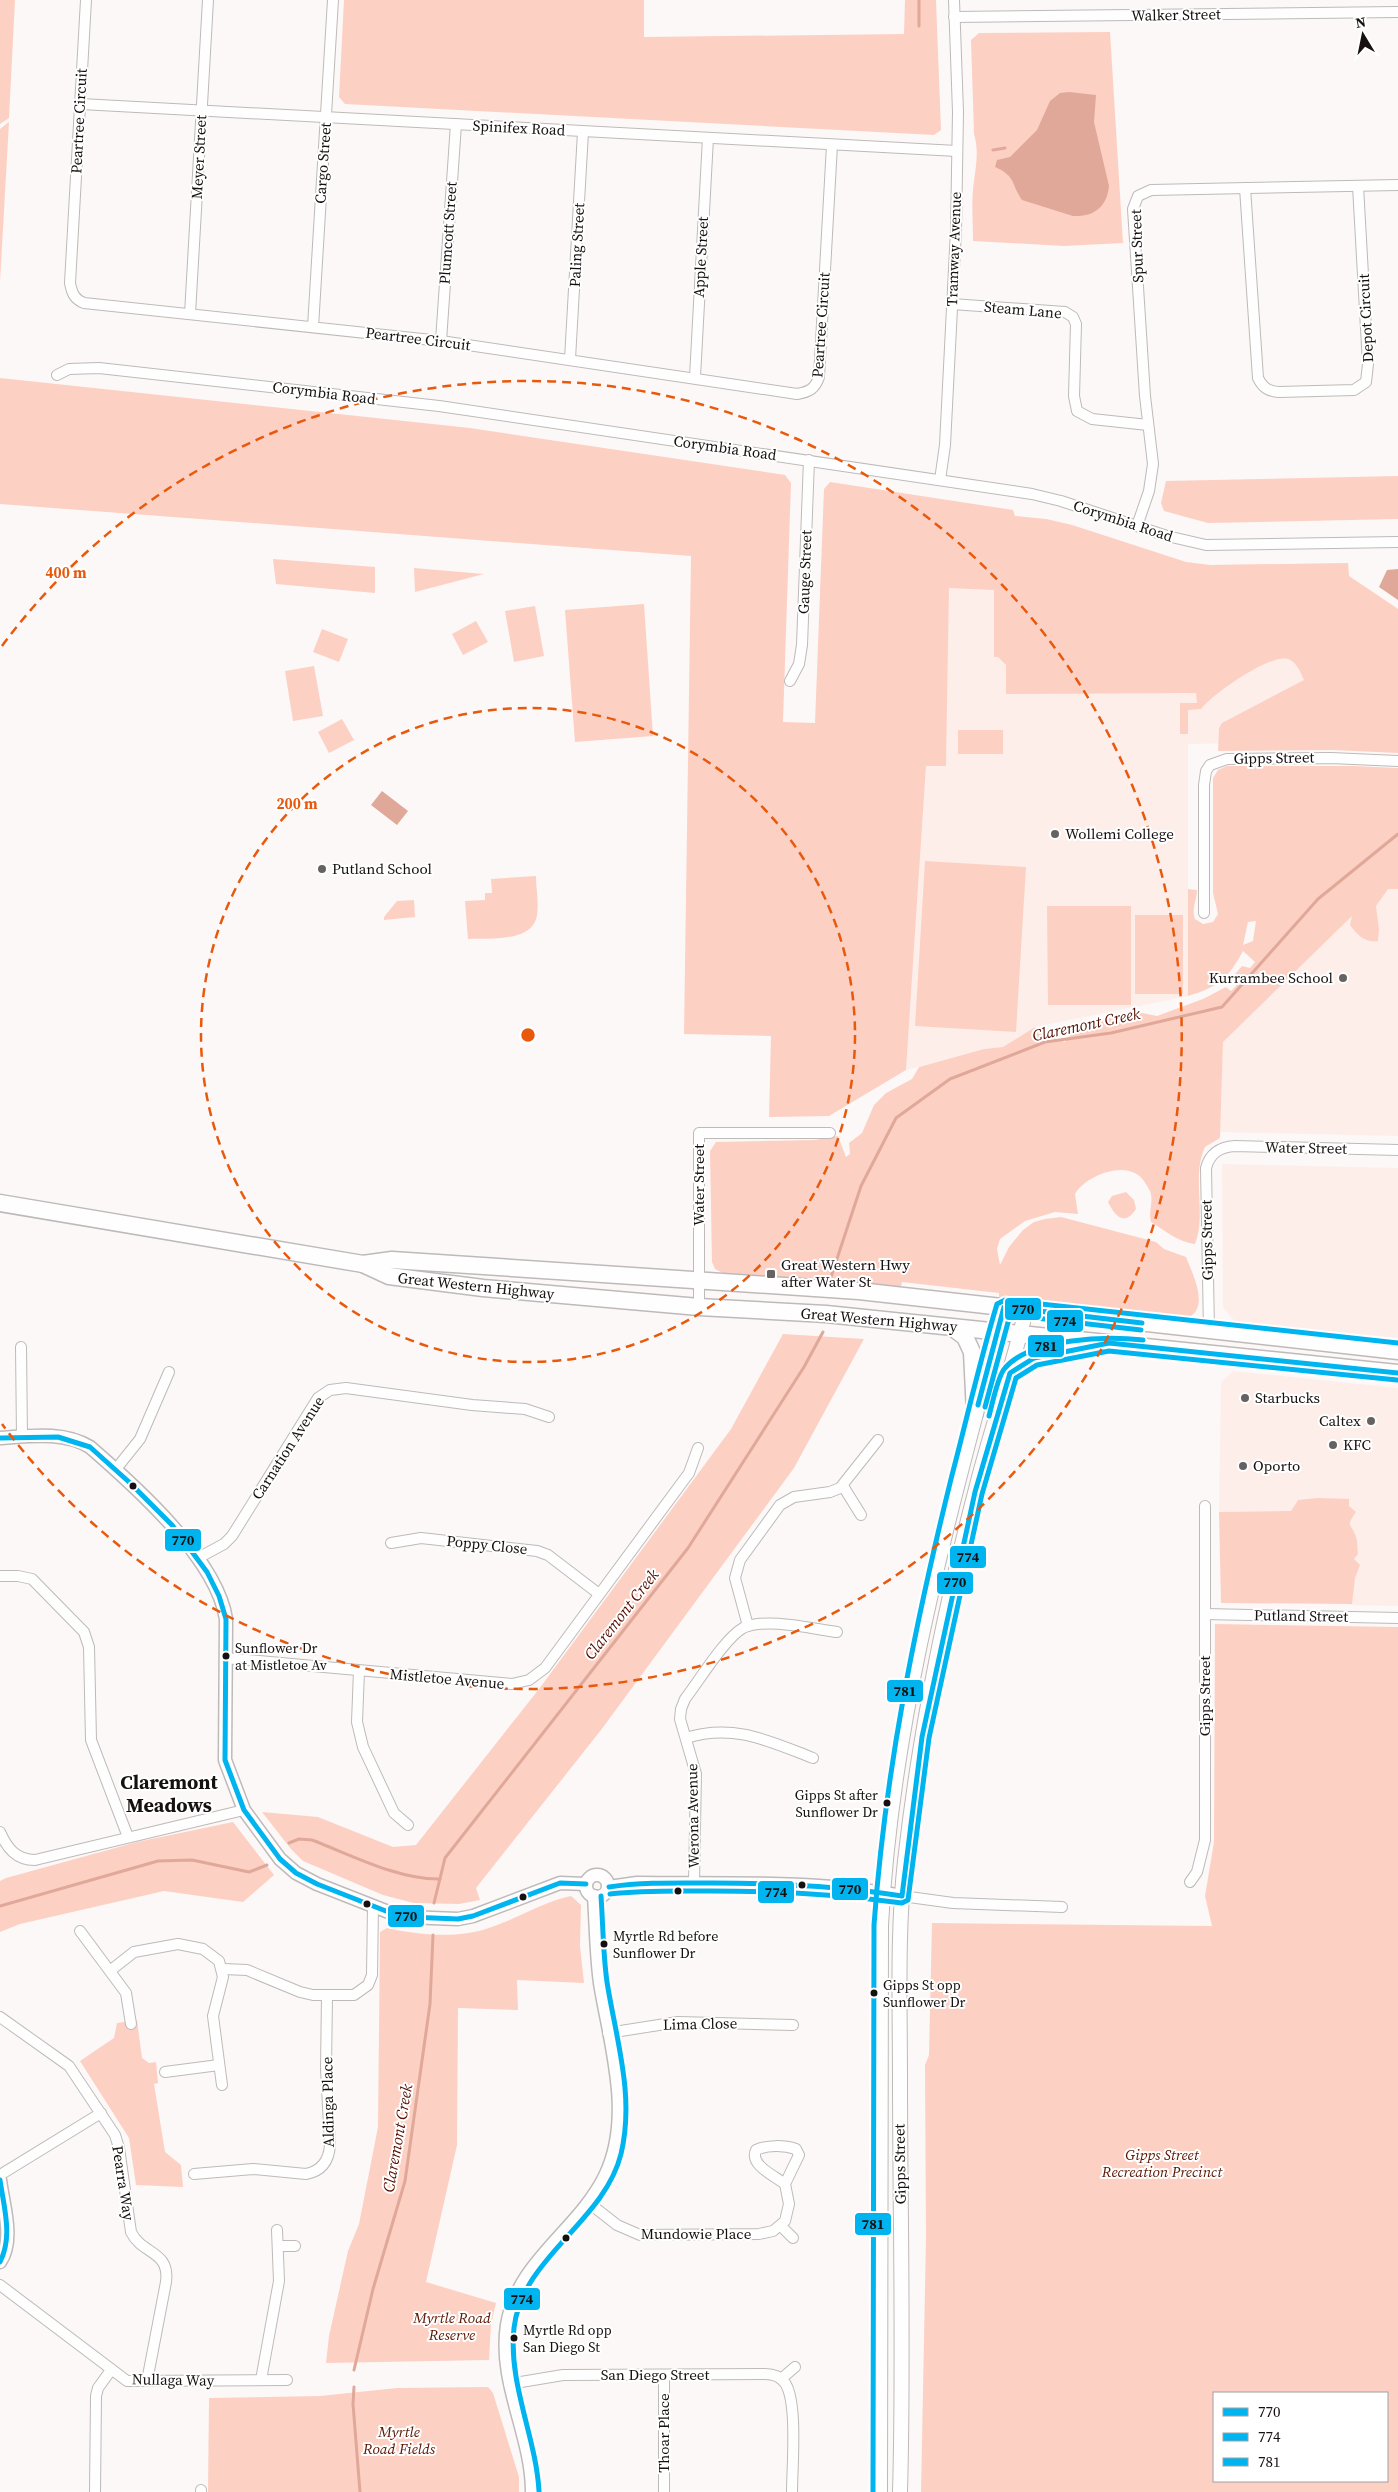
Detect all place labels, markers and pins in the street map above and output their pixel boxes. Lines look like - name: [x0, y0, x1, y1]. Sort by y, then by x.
- place label: Wollemi College: [1065, 823, 1174, 844]
- marker: Wollemi College: [1049, 828, 1061, 840]
- place label: Putland School: [332, 858, 433, 879]
- marker: Putland School: [316, 863, 328, 875]
- place label: Kurrambee School: [1209, 967, 1334, 988]
- marker: Kurrambee School: [1337, 972, 1349, 984]
- centre of rings: [519, 1026, 537, 1044]
- place label: Great Western Hwy after Water St: [781, 1254, 910, 1292]
- marker: Great Western Hwy after Water St: [765, 1268, 777, 1280]
- place label: Starbucks: [1255, 1387, 1320, 1408]
- marker: Starbucks: [1239, 1392, 1251, 1404]
- place label: Caltex: [1319, 1410, 1361, 1431]
- marker: Caltex: [1365, 1415, 1377, 1427]
- place label: KFC: [1343, 1434, 1371, 1455]
- marker: KFC: [1327, 1439, 1339, 1451]
- place label: Oporto: [1253, 1455, 1300, 1476]
- marker: Oporto: [1237, 1460, 1249, 1472]
- unlabelled marker: [128, 1481, 138, 1491]
- place label: Sunflower Dr at Mistletoe Av: [235, 1638, 327, 1675]
- marker: Sunflower Dr at Mistletoe Av: [221, 1651, 231, 1661]
- place label: Gipps St after Sunflower Dr: [795, 1785, 878, 1822]
- marker: Gipps St after Sunflower Dr: [882, 1798, 892, 1808]
- unlabelled marker: [797, 1880, 807, 1890]
- unlabelled marker: [673, 1886, 683, 1896]
- unlabelled marker: [518, 1892, 528, 1902]
- unlabelled marker: [362, 1899, 372, 1909]
- place label: Myrtle Rd before Sunflower Dr: [613, 1926, 718, 1963]
- marker: Myrtle Rd before Sunflower Dr: [599, 1939, 609, 1949]
- place label: Gipps St opp Sunflower Dr: [883, 1975, 966, 2012]
- marker: Gipps St opp Sunflower Dr: [869, 1988, 879, 1998]
- unlabelled marker: [561, 2233, 571, 2243]
- place label: Myrtle Rd opp San Diego St: [523, 2320, 612, 2357]
- marker: Myrtle Rd opp San Diego St: [509, 2333, 519, 2343]

